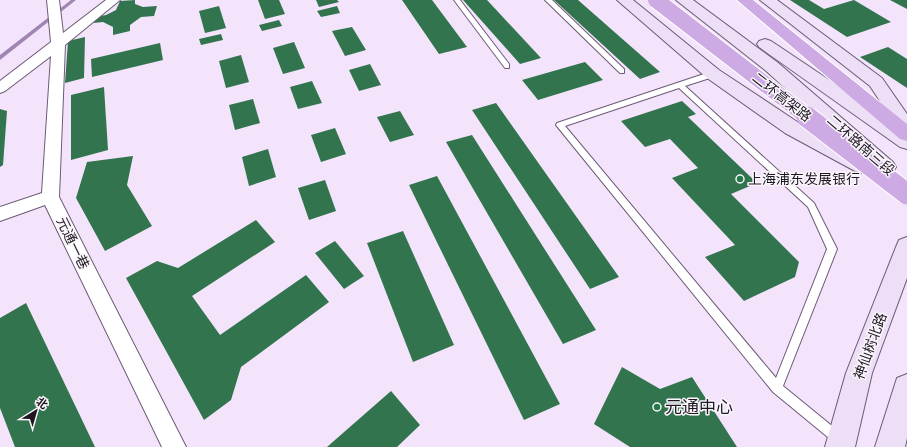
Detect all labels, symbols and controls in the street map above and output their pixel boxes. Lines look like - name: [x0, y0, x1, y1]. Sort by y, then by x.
- street label: 二环高架路: [749, 68, 815, 125]
- street label: 二环路南三段: [824, 111, 899, 179]
- place label: 上海浦东发展银行: [748, 170, 860, 187]
- marker: 上海浦东发展银行: [735, 174, 745, 184]
- street label: 元通一巷: [54, 214, 93, 272]
- street label: 神仙树北路: [850, 310, 889, 382]
- north arrow: [16, 391, 56, 431]
- text: 北: [34, 394, 51, 411]
- place label: 元通中心: [665, 396, 733, 416]
- marker: 元通中心: [652, 402, 662, 412]

